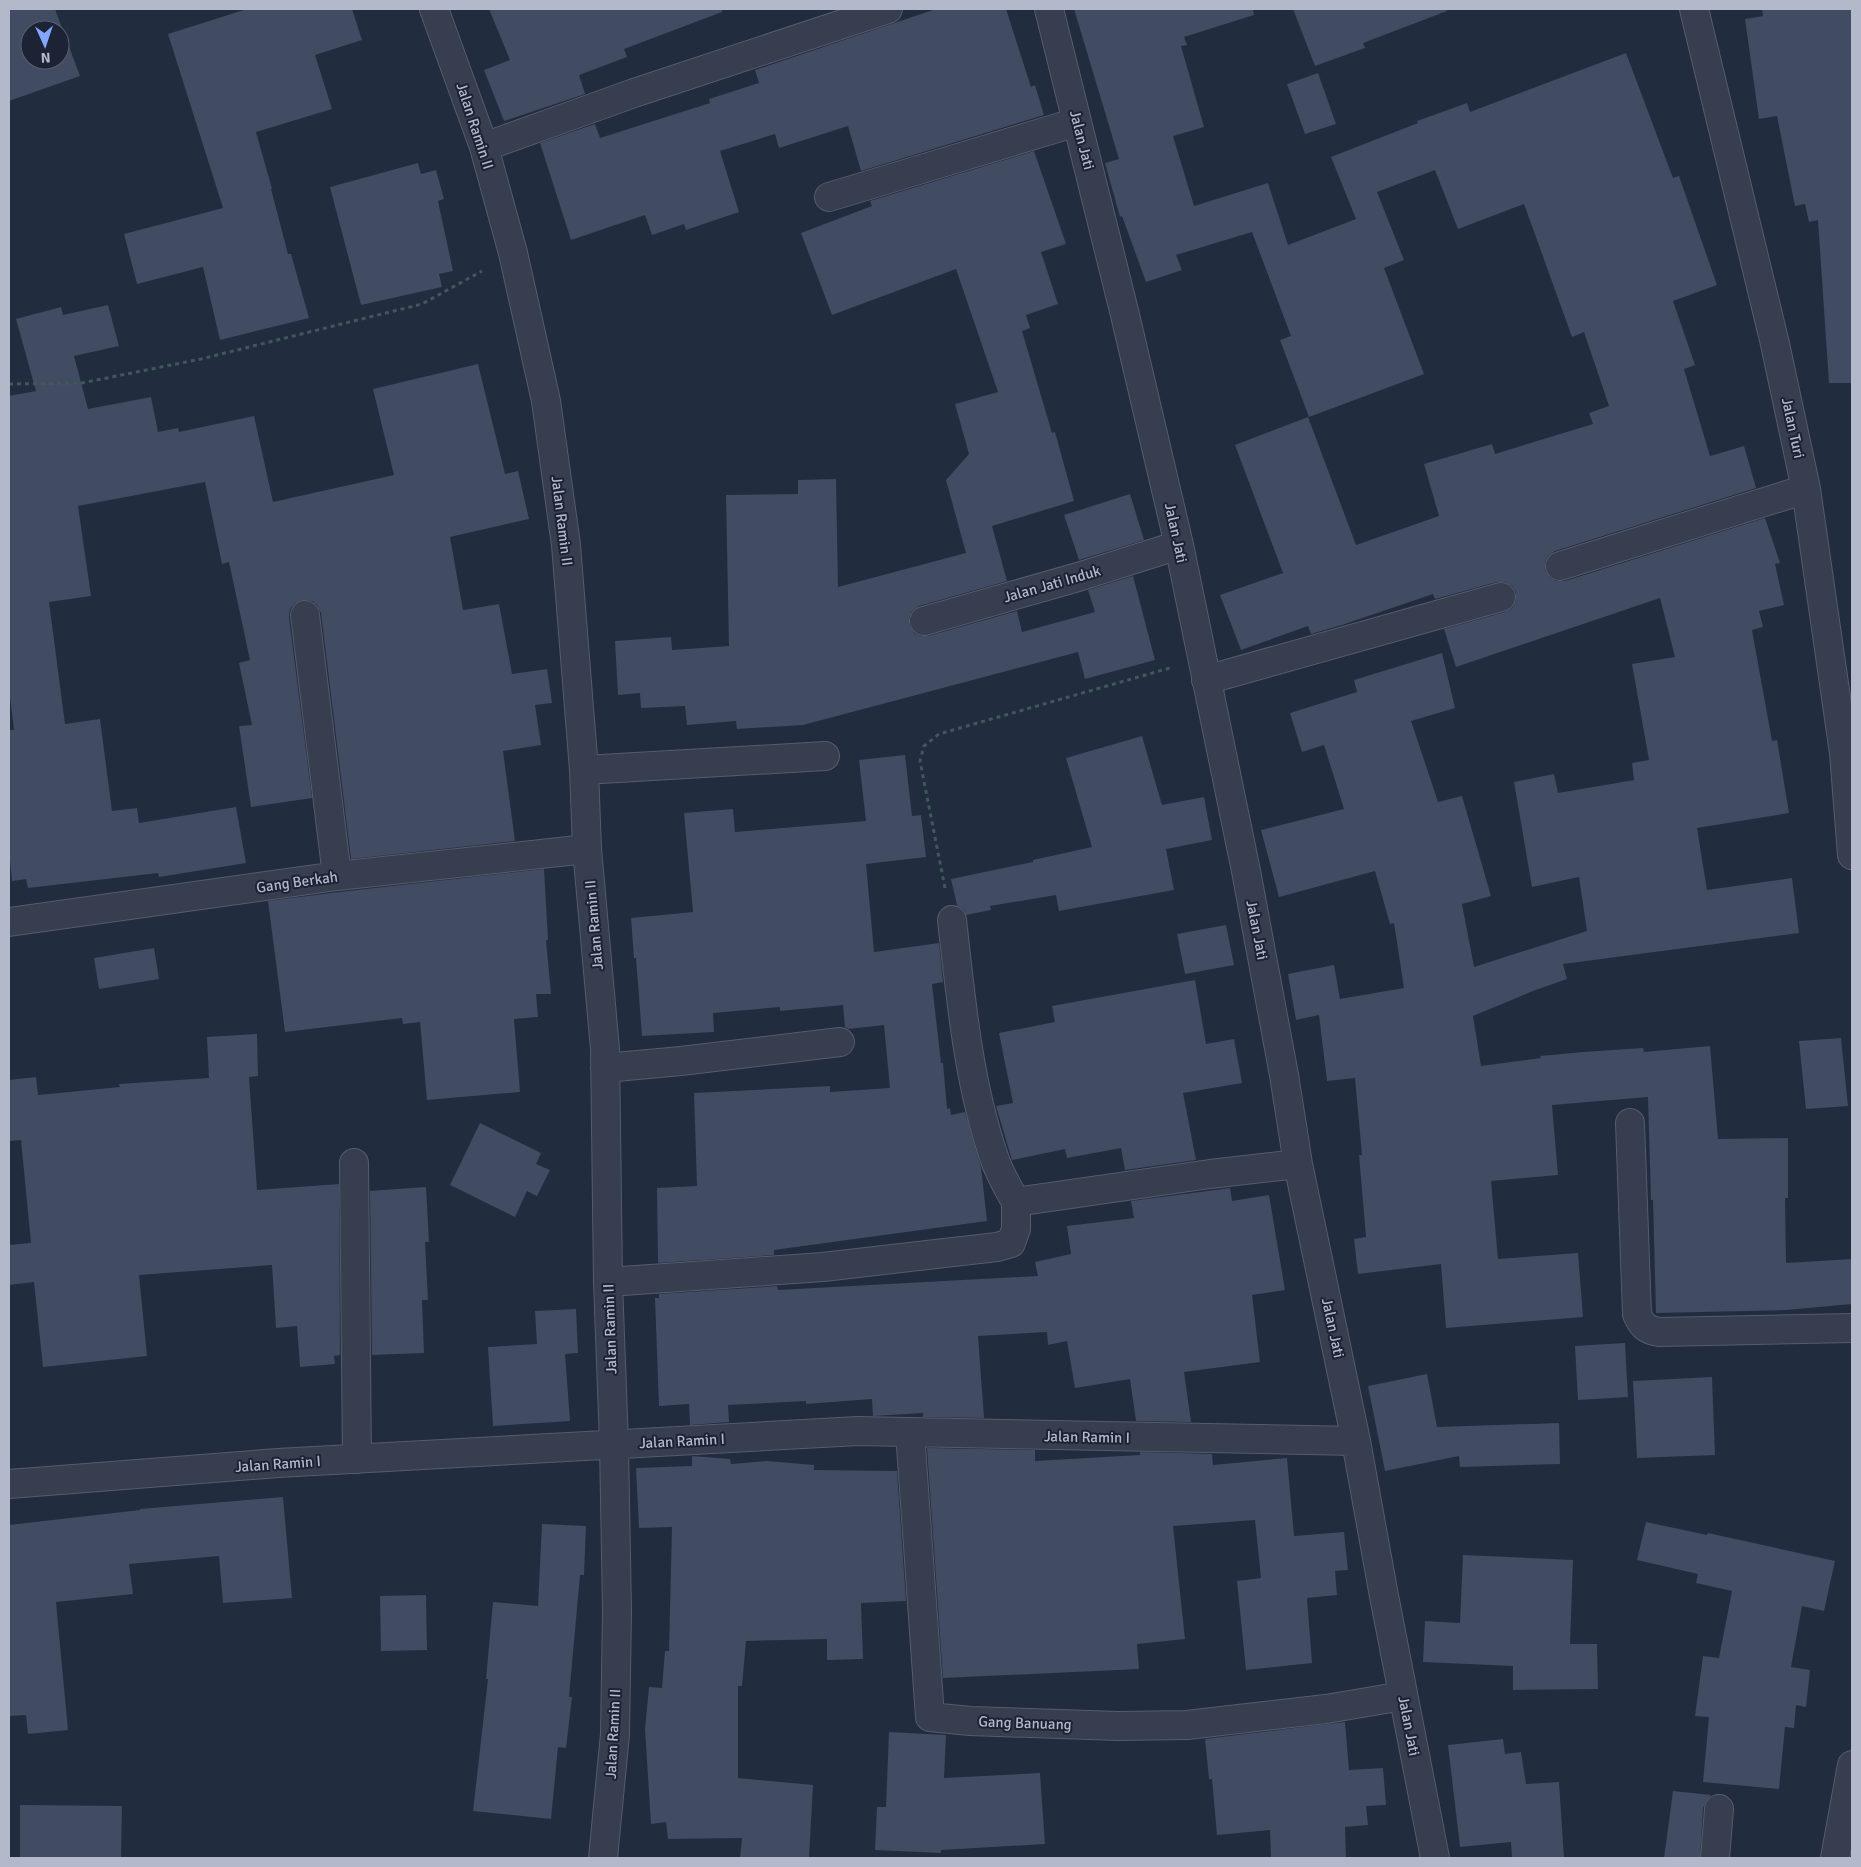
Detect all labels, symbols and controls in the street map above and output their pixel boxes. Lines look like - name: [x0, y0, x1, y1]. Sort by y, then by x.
- north arrow: [20, 20, 70, 70]
- text: N: [40, 49, 51, 66]
- street label: Jalan Ramin II: [452, 80, 498, 172]
- street label: Jalan Jati: [1066, 108, 1098, 172]
- street label: Jalan Turi: [1778, 396, 1808, 460]
- street label: Jalan Ramin II: [548, 475, 576, 567]
- street label: Jalan Jati: [1161, 501, 1191, 565]
- street label: Jalan Jati Induk: [1001, 561, 1103, 606]
- street label: Gang Berkah: [255, 867, 339, 897]
- street label: Jalan Ramin II: [581, 879, 607, 971]
- street label: Jalan Jati: [1242, 899, 1272, 961]
- street label: Jalan Ramin II: [599, 1284, 621, 1374]
- street label: Jalan Jati: [1318, 1296, 1348, 1360]
- street label: Jalan Ramin I: [1044, 1427, 1130, 1447]
- street label: Jalan Ramin I: [639, 1430, 725, 1452]
- street label: Jalan Ramin I: [235, 1452, 321, 1476]
- street label: Jalan Ramin II: [602, 1688, 624, 1780]
- street label: Jalan Jati: [1394, 1695, 1424, 1757]
- street label: Gang Banuang: [978, 1712, 1072, 1734]

